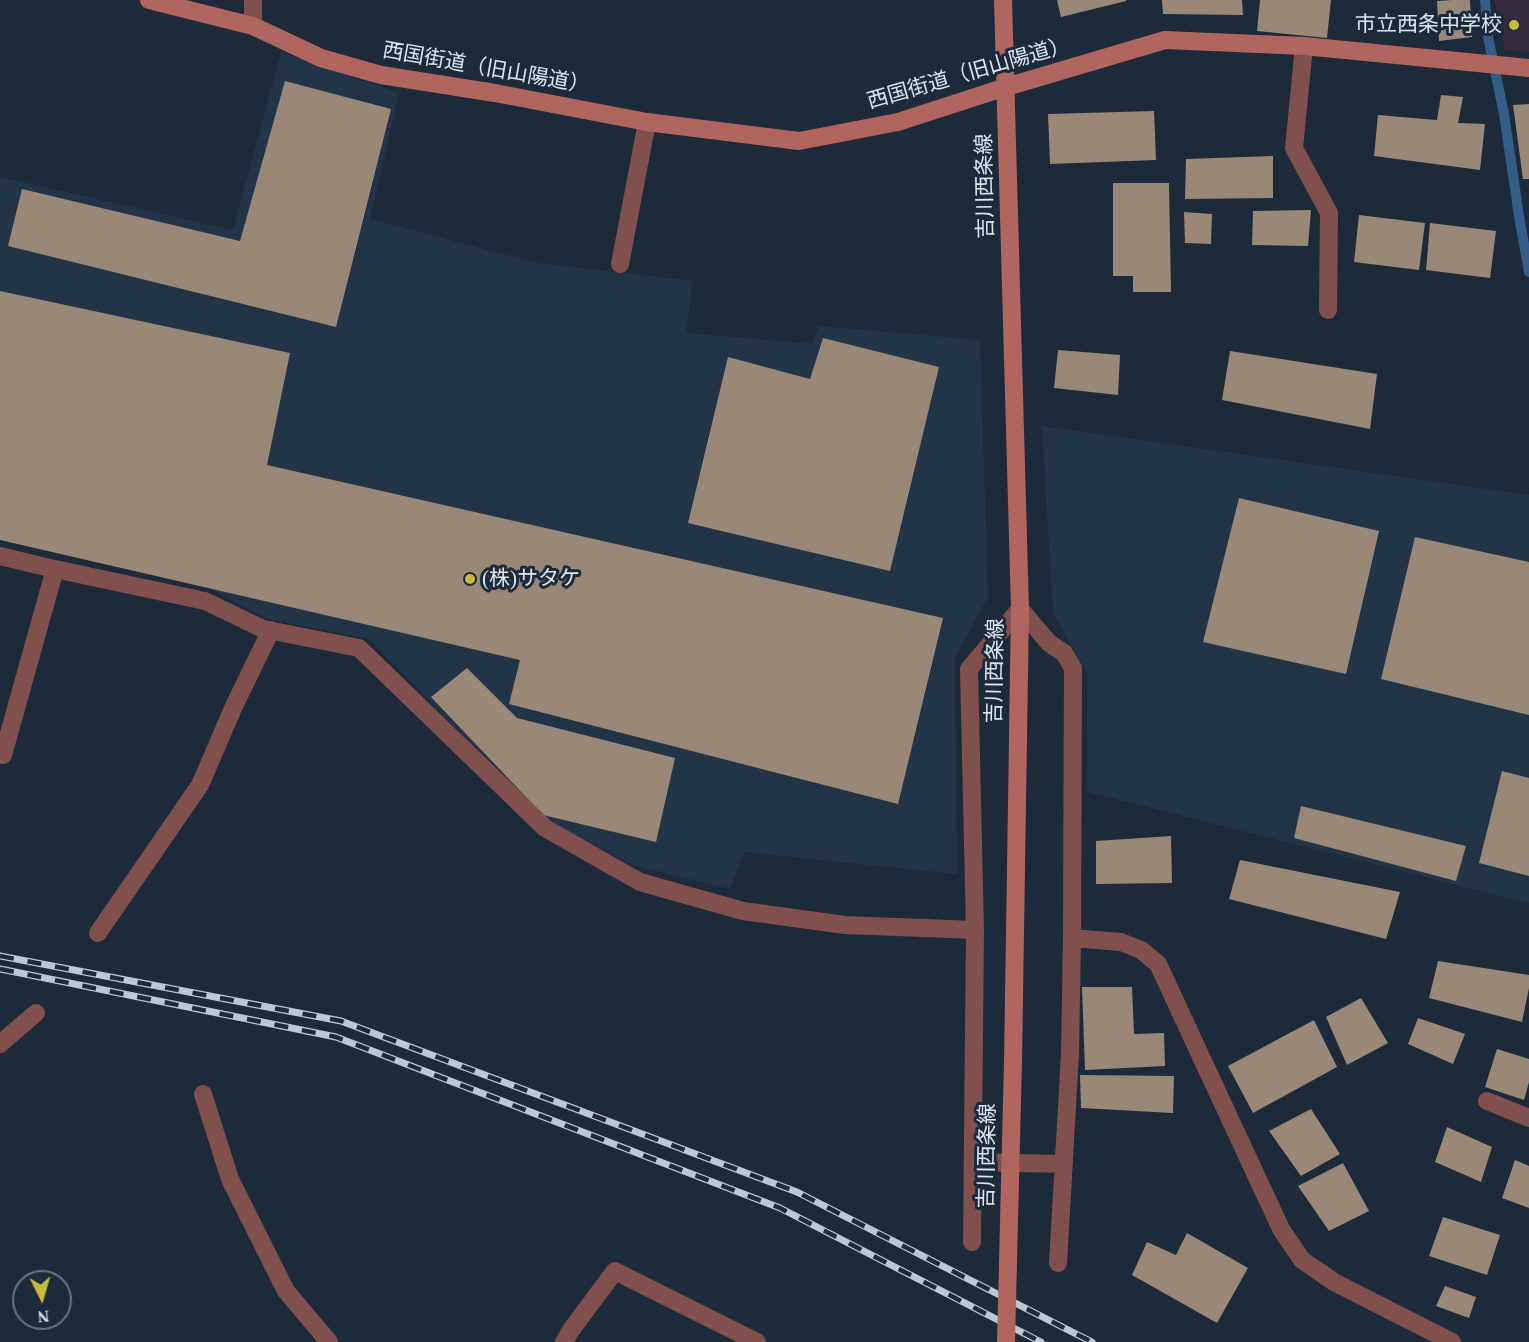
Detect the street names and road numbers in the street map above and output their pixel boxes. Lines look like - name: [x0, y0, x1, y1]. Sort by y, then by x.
- street label: 西国街道（旧山陽道）: [865, 33, 1073, 115]
- street label: 西国街道（旧山陽道）: [380, 38, 592, 100]
- street label: 吉川西条線: [972, 133, 1000, 239]
- street label: 吉川西条線: [982, 618, 1010, 724]
- street label: 吉川西条線: [974, 1103, 1002, 1209]

